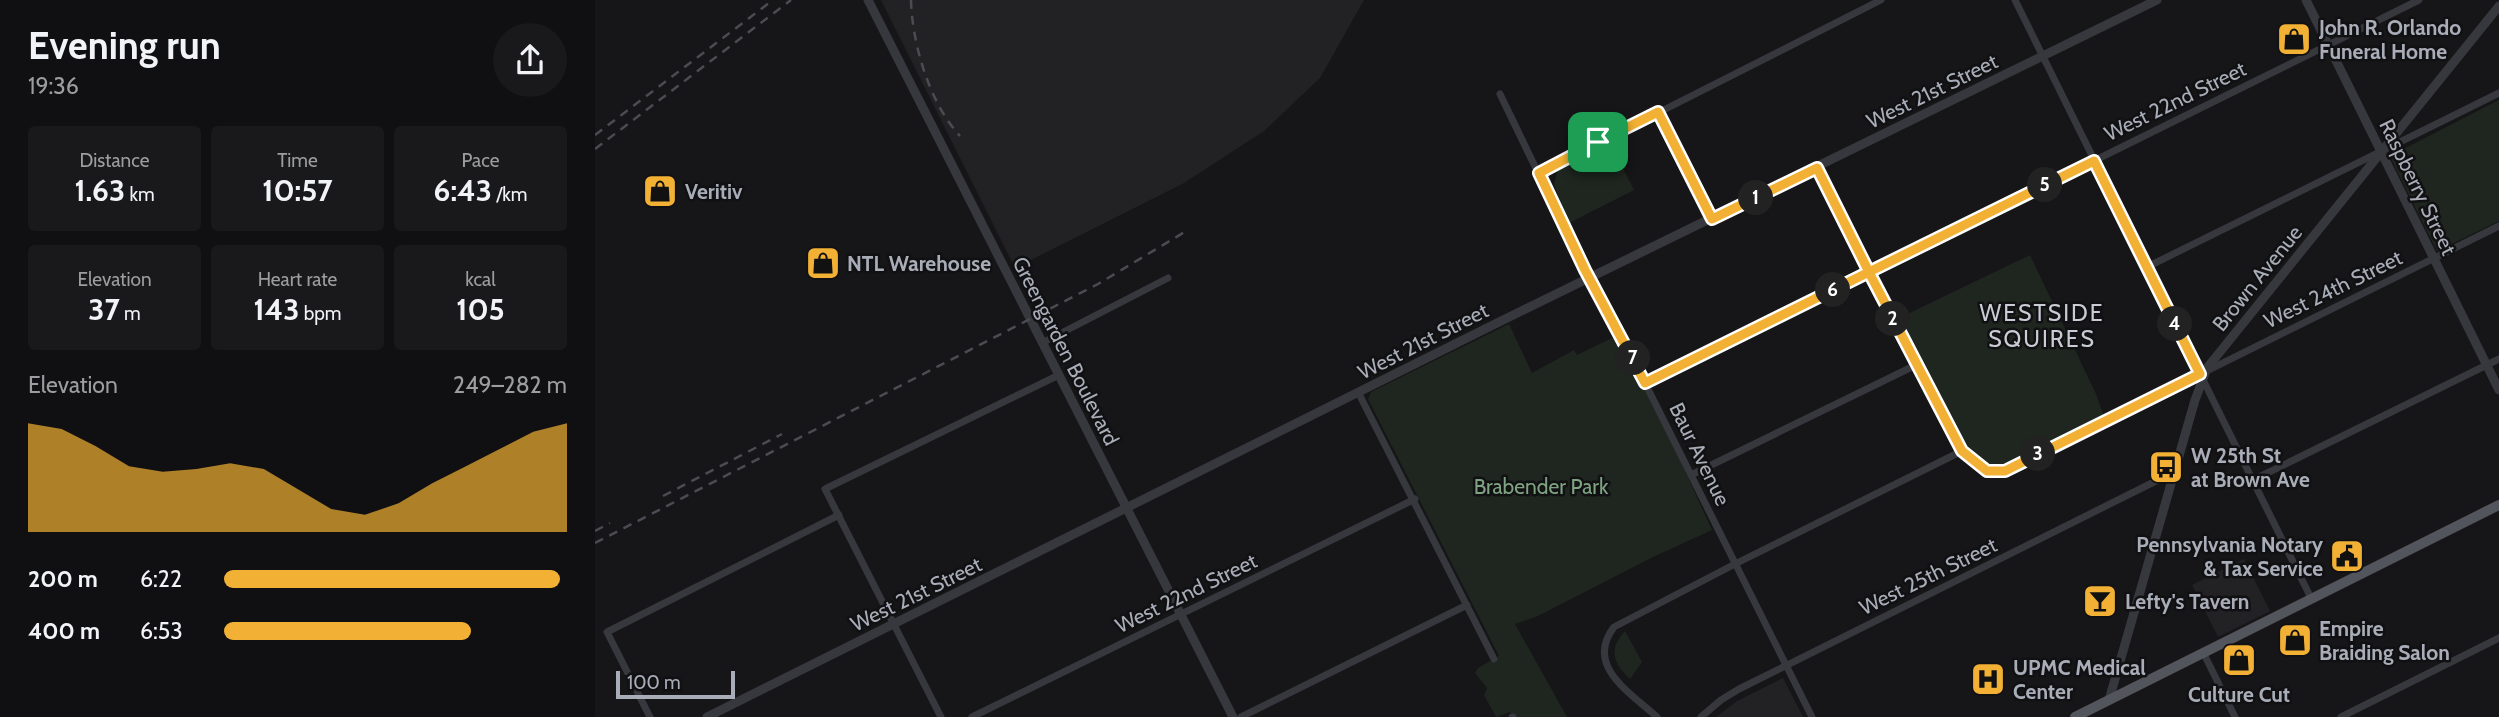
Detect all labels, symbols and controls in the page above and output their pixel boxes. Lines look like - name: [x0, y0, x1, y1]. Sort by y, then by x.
- place label: John R. Orlando Funeral Home: [2318, 15, 2461, 64]
- shop icon: John R. Orlando Funeral Home: [2275, 20, 2313, 58]
- text: Evening run: [28, 22, 221, 69]
- button: share: [493, 23, 567, 97]
- street label: West 21st Street: [1862, 49, 2002, 133]
- street label: West 22nd Street: [2100, 56, 2250, 146]
- text: 19:36: [28, 72, 79, 100]
- pin: [1568, 112, 1628, 172]
- street label: Raspberry Street: [2374, 115, 2462, 259]
- icon: arrive: [1579, 123, 1617, 161]
- text: Distance: [80, 149, 149, 172]
- text: Time: [277, 149, 318, 172]
- text: Pace: [462, 149, 499, 172]
- pin: 5: [2027, 168, 2063, 202]
- text: 1.63: [74, 172, 125, 209]
- text: 10:57: [262, 172, 333, 209]
- text: 6:43: [434, 172, 492, 209]
- shop icon: Veritiv: [641, 172, 679, 210]
- text: 5: [2039, 173, 2050, 196]
- place label: Veritiv: [685, 179, 743, 204]
- pin: 1: [1739, 180, 1773, 216]
- text: km: [125, 183, 155, 206]
- text: /km: [492, 183, 527, 206]
- text: 1: [1752, 186, 1759, 209]
- street label: Brown Avenue: [2207, 220, 2307, 336]
- shop icon: NTL Warehouse: [804, 244, 842, 282]
- street label: West 24th Street: [2260, 245, 2406, 333]
- place label: NTL Warehouse: [847, 251, 991, 276]
- street label: Greengarden Boulevard: [1008, 253, 1124, 449]
- text: Elevation: [77, 268, 152, 291]
- text: Heart rate: [258, 268, 337, 291]
- text: kcal: [465, 268, 496, 291]
- pin: 6: [1815, 272, 1851, 308]
- text: 6: [1827, 278, 1838, 301]
- text: 37: [88, 291, 120, 328]
- text: 143: [254, 291, 299, 328]
- text: 105: [456, 291, 505, 328]
- street label: West 21st Street: [1354, 297, 1492, 385]
- district label: WESTSIDE SQUIRES: [1980, 299, 2104, 353]
- text: m: [120, 302, 141, 325]
- text: bpm: [299, 302, 341, 325]
- pin: 2: [1875, 302, 1911, 336]
- pin: 4: [2157, 306, 2193, 342]
- text: 2: [1887, 307, 1898, 330]
- text: 4: [2169, 312, 2180, 335]
- pin: 7: [1615, 340, 1651, 376]
- text: 7: [1628, 346, 1637, 369]
- text: Elevation: [28, 371, 118, 399]
- text: 249–282 m: [453, 371, 567, 399]
- street label: Baur Avenue: [1664, 398, 1736, 510]
- pin: 3: [2021, 436, 2055, 472]
- text: 3: [2032, 442, 2043, 465]
- place label: W 25th St at Brown Ave: [2191, 443, 2310, 492]
- bus stop icon: W 25th St at Brown Ave: [2147, 448, 2185, 486]
- park label: Brabender Park: [1474, 474, 1609, 499]
- street label: West 25th Street: [1855, 532, 2001, 620]
- place label: Pennsylvania Notary & Tax Service: [2136, 532, 2324, 581]
- public building icon: Pennsylvania Notary & Tax Service: [2328, 537, 2366, 575]
- street label: West 22nd Street: [1111, 548, 1261, 638]
- street label: West 21st Street: [846, 552, 986, 636]
- text: 200 m: [28, 565, 98, 593]
- text: 6:22: [140, 565, 182, 593]
- bar icon: Lefty's Tavern: [2081, 582, 2119, 620]
- place label: Lefty's Tavern: [2125, 589, 2249, 614]
- place label: Empire Braiding Salon: [2319, 616, 2450, 665]
- text: 400 m: [28, 617, 100, 645]
- text: 6:53: [140, 617, 183, 645]
- shop icon: Empire Braiding Salon: [2276, 621, 2314, 659]
- shop icon: Culture Cut: [2220, 641, 2258, 679]
- place label: UPMC Medical Center: [2013, 655, 2146, 704]
- hospital icon: UPMC Medical Center: [1969, 660, 2007, 698]
- scale bar: [616, 668, 735, 700]
- text: 100 m: [627, 671, 681, 694]
- place label: Culture Cut: [2188, 682, 2290, 707]

